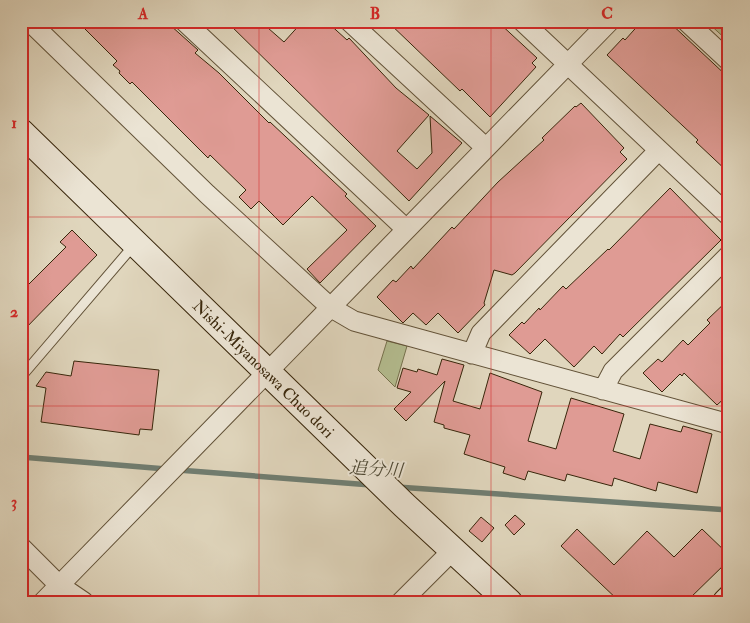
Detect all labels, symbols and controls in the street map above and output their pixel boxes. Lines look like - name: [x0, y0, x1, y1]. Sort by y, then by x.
- text: A: [137, 4, 149, 24]
- text: B: [370, 4, 380, 24]
- text: C: [601, 4, 613, 24]
- text: 1: [11, 113, 17, 133]
- street label: Nishi-Miyanosawa Chuo dori: [188, 296, 338, 442]
- text: 2: [10, 302, 18, 322]
- water label: 追分川: [348, 456, 406, 483]
- text: 3: [11, 492, 17, 512]

